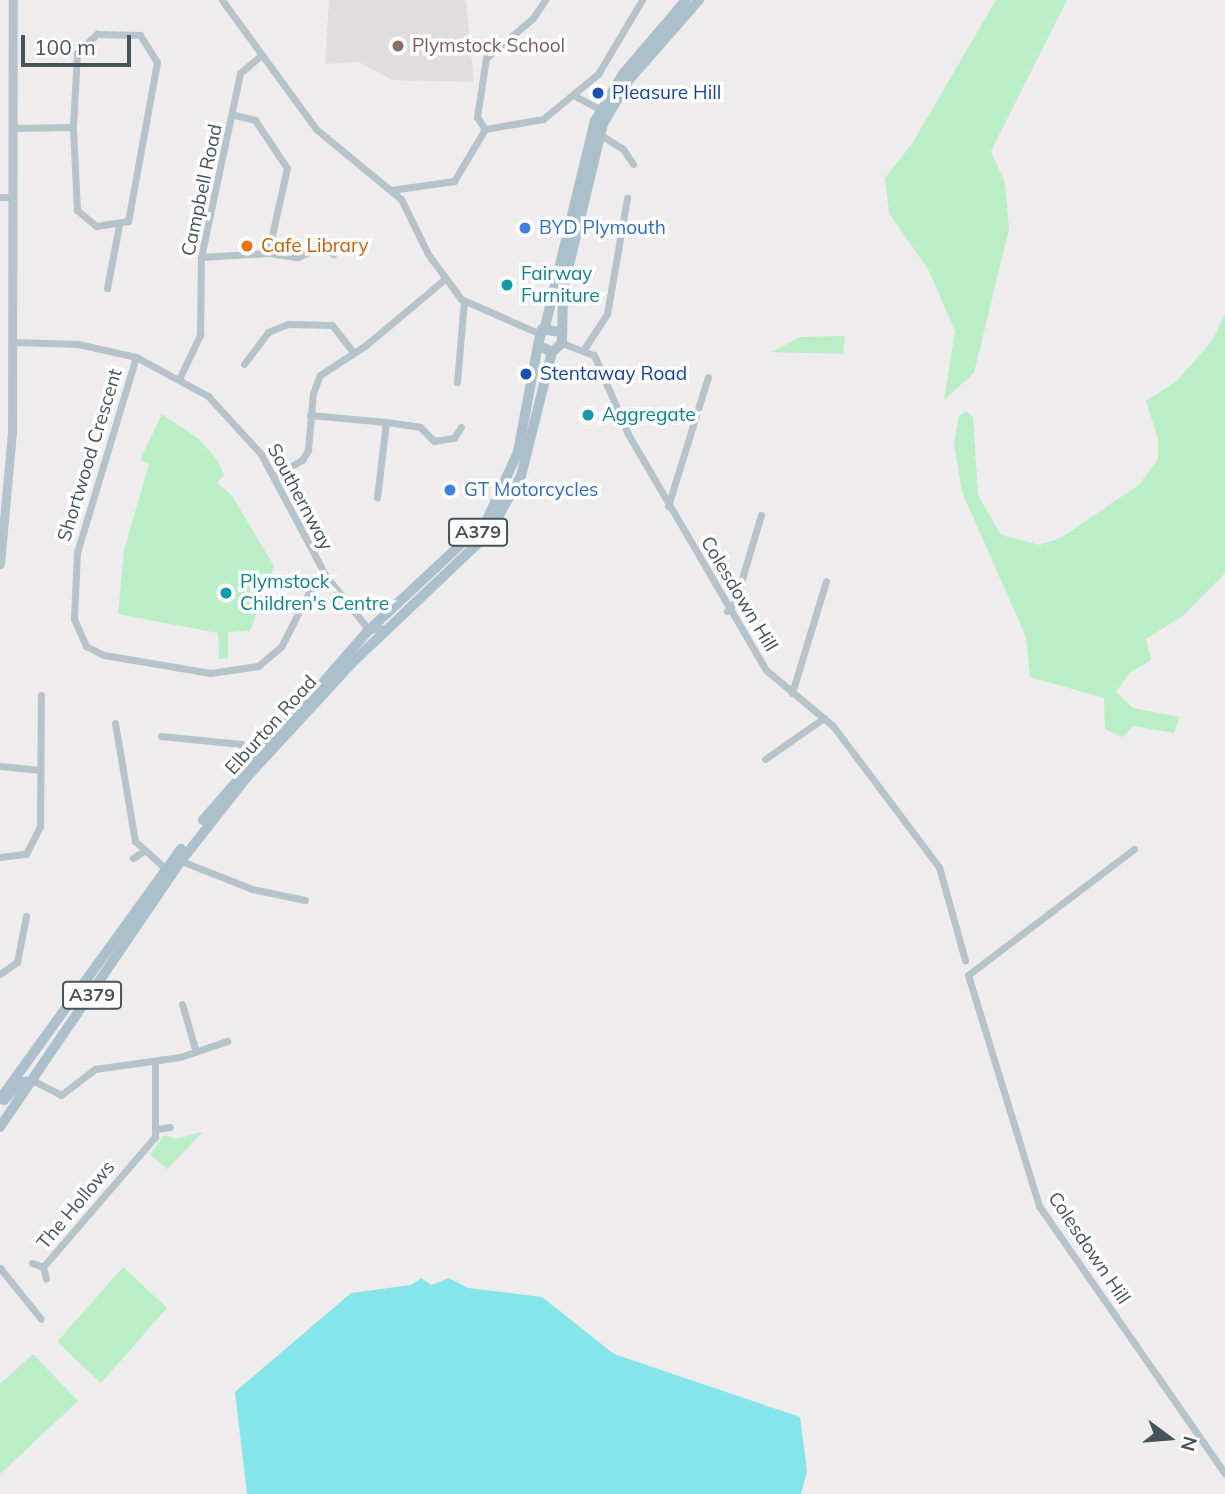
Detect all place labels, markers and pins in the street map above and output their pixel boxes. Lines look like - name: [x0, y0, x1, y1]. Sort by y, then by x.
- place label: Plymstock School: [412, 35, 565, 57]
- marker: Plymstock School: [390, 38, 406, 54]
- place label: Pleasure Hill: [612, 82, 721, 104]
- marker: Pleasure Hill: [590, 85, 606, 101]
- place label: BYD Plymouth: [539, 217, 666, 239]
- marker: BYD Plymouth: [517, 220, 533, 236]
- place label: Cafe Library: [261, 235, 369, 257]
- marker: Cafe Library: [239, 238, 255, 254]
- place label: Fairway Furniture: [521, 263, 600, 307]
- marker: Fairway Furniture: [499, 277, 515, 293]
- place label: Stentaway Road: [540, 363, 687, 385]
- marker: Stentaway Road: [518, 366, 534, 382]
- place label: Aggregate: [602, 404, 696, 426]
- marker: Aggregate: [580, 407, 596, 423]
- place label: GT Motorcycles: [464, 479, 598, 501]
- marker: GT Motorcycles: [442, 482, 458, 498]
- place label: Plymstock Children's Centre: [240, 571, 389, 615]
- marker: Plymstock Children's Centre: [218, 585, 234, 601]

